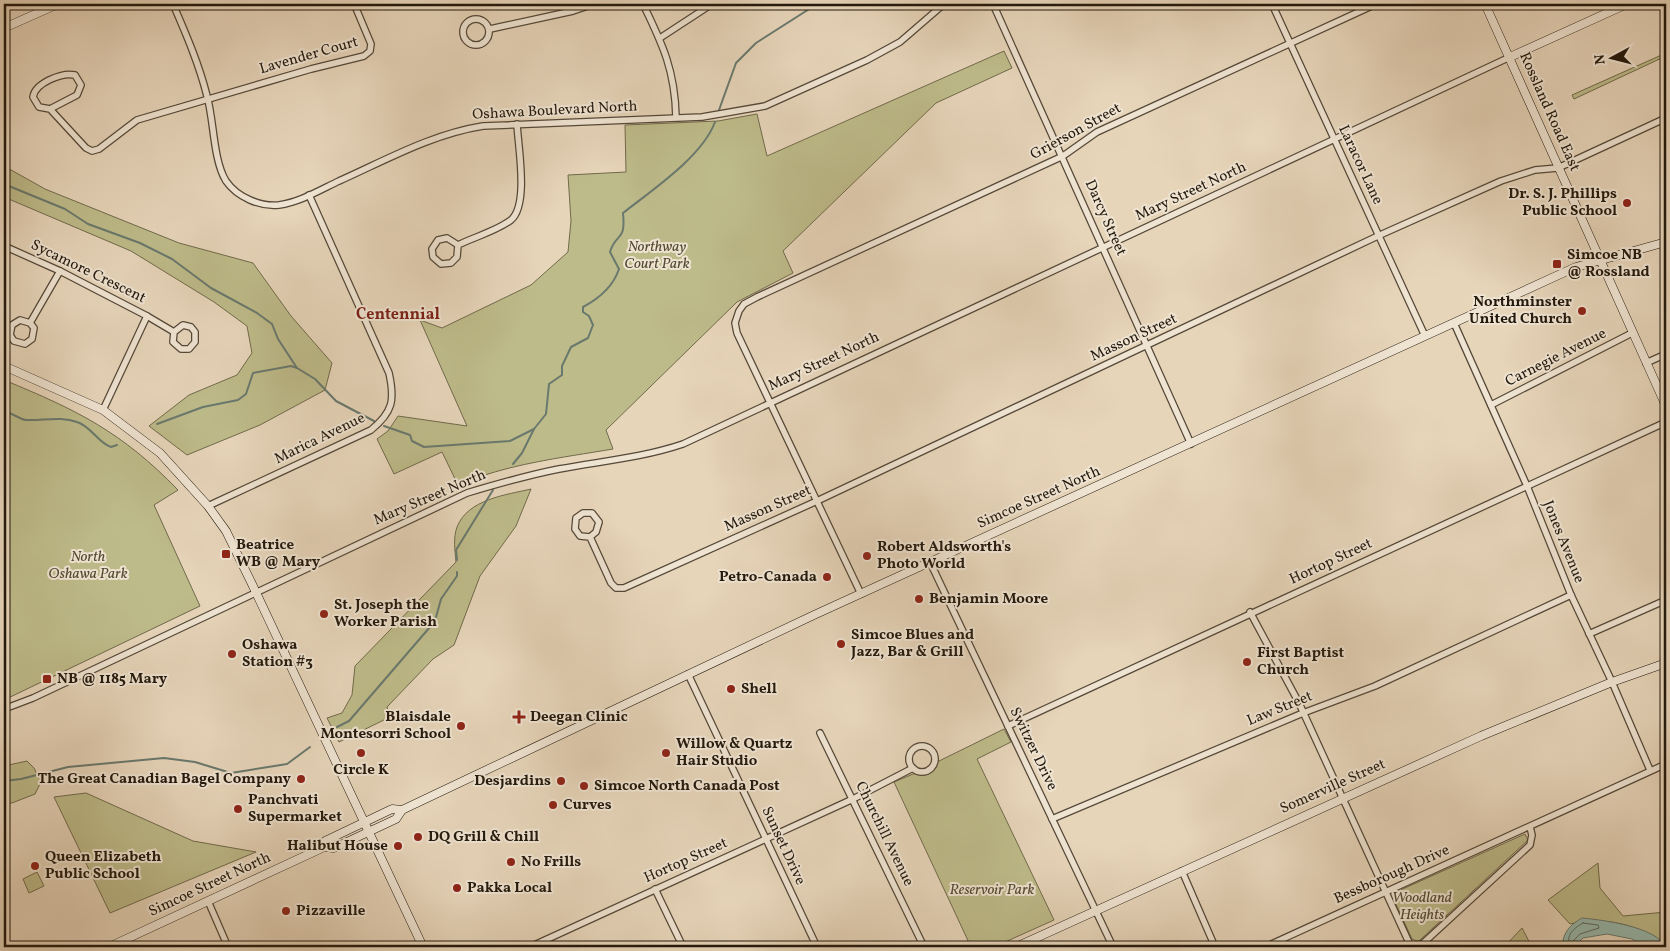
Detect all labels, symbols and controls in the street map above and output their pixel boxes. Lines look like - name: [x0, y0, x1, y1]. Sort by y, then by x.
- street label: Lavender Court: [257, 32, 361, 80]
- north arrow: [1588, 32, 1638, 82]
- street label: Rossland Road East: [1513, 49, 1585, 175]
- text: N: [1591, 53, 1611, 66]
- street label: Oshawa Boulevard North: [472, 96, 638, 126]
- street label: Grierson Street: [1027, 98, 1125, 166]
- street label: Laracor Lane: [1332, 122, 1388, 208]
- street label: Mary Street North: [1132, 157, 1250, 227]
- street label: Darcy Street: [1079, 177, 1131, 259]
- place label: Dr. S. J. Phillips Public School: [1508, 184, 1617, 222]
- marker: Dr. S. J. Phillips Public School: [1621, 197, 1633, 209]
- street label: Sycamore Crescent: [27, 235, 149, 309]
- park label: Northway Court Park: [624, 237, 690, 275]
- place label: Simcoe NB @ Rossland: [1567, 245, 1650, 283]
- marker: Simcoe NB @ Rossland: [1551, 258, 1563, 270]
- place label: Northminster United Church: [1469, 292, 1572, 330]
- district label: Centennial: [356, 304, 441, 326]
- marker: Northminster United Church: [1576, 305, 1588, 317]
- street label: Masson Street: [1087, 309, 1181, 367]
- street label: Carnegie Avenue: [1502, 323, 1610, 393]
- street label: Mary Street North: [765, 327, 883, 397]
- street label: Marica Avenue: [271, 408, 369, 470]
- street label: Simcoe Street North: [974, 461, 1104, 535]
- street label: Mary Street North: [371, 465, 490, 531]
- street label: Masson Street: [721, 480, 815, 538]
- street label: Jones Avenue: [1537, 498, 1589, 586]
- street label: Hortop Street: [1286, 534, 1376, 590]
- place label: Beatrice WB @ Mary: [236, 535, 321, 573]
- place label: Robert Aldsworth's Photo World: [877, 537, 1011, 575]
- park label: North Oshawa Park: [48, 547, 128, 585]
- marker: Beatrice WB @ Mary: [220, 548, 232, 560]
- marker: Robert Aldsworth's Photo World: [861, 550, 873, 562]
- place label: Petro-Canada: [719, 567, 817, 588]
- marker: Petro-Canada: [821, 571, 833, 583]
- place label: Benjamin Moore: [929, 589, 1049, 610]
- marker: Benjamin Moore: [913, 593, 925, 605]
- place label: St. Joseph the Worker Parish: [334, 595, 437, 633]
- marker: St. Joseph the Worker Parish: [318, 608, 330, 620]
- place label: Simcoe Blues and Jazz, Bar & Grill: [850, 625, 974, 663]
- place label: Oshawa Station #3: [242, 635, 313, 673]
- marker: Simcoe Blues and Jazz, Bar & Grill: [835, 638, 847, 650]
- place label: First Baptist Church: [1257, 643, 1345, 681]
- marker: Oshawa Station #3: [226, 648, 238, 660]
- marker: First Baptist Church: [1241, 656, 1253, 668]
- place label: NB @ 1185 Mary: [57, 669, 168, 690]
- marker: NB @ 1185 Mary: [41, 673, 53, 685]
- place label: Shell: [741, 679, 777, 700]
- marker: Shell: [725, 683, 737, 695]
- street label: Law Street: [1244, 686, 1316, 732]
- street label: Switzer Drive: [1004, 704, 1062, 794]
- place label: Blaisdale Montesorri School: [320, 707, 451, 745]
- place label: Deegan Clinic: [530, 707, 628, 728]
- marker: Deegan Clinic: [512, 710, 526, 724]
- marker: Blaisdale Montesorri School: [455, 720, 467, 732]
- place label: Willow & Quartz Hair Studio: [676, 734, 793, 772]
- marker: Circle K: [355, 747, 367, 759]
- marker: Willow & Quartz Hair Studio: [660, 747, 672, 759]
- street label: Somerville Street: [1277, 754, 1389, 820]
- place label: Circle K: [333, 760, 389, 781]
- place label: The Great Canadian Bagel Company: [38, 769, 292, 790]
- place label: Desjardins: [474, 771, 551, 792]
- marker: The Great Canadian Bagel Company: [295, 773, 307, 785]
- marker: Desjardins: [555, 775, 567, 787]
- place label: Simcoe North Canada Post: [594, 776, 780, 797]
- street label: Churchill Avenue: [850, 778, 918, 890]
- marker: Simcoe North Canada Post: [578, 780, 590, 792]
- place label: Panchvati Supermarket: [248, 790, 342, 828]
- place label: Curves: [563, 795, 612, 816]
- marker: Curves: [547, 799, 559, 811]
- marker: Panchvati Supermarket: [232, 803, 244, 815]
- street label: Sunset Drive: [756, 803, 810, 889]
- place label: DQ Grill & Chill: [428, 827, 539, 848]
- marker: DQ Grill & Chill: [412, 831, 424, 843]
- street label: Hortop Street: [641, 833, 731, 889]
- place label: Halibut House: [287, 836, 388, 857]
- marker: Halibut House: [392, 840, 404, 852]
- street label: Bessborough Drive: [1331, 840, 1453, 910]
- place label: Queen Elizabeth Public School: [45, 847, 161, 885]
- street label: Simcoe Street North: [145, 847, 275, 923]
- place label: No Frills: [521, 852, 581, 873]
- marker: No Frills: [505, 856, 517, 868]
- marker: Queen Elizabeth Public School: [29, 860, 41, 872]
- place label: Pakka Local: [467, 878, 552, 899]
- park label: Reservoir Park: [949, 880, 1035, 901]
- marker: Pakka Local: [451, 882, 463, 894]
- park label: Woodland Heights: [1392, 888, 1452, 926]
- place label: Pizzaville: [296, 901, 366, 922]
- marker: Pizzaville: [280, 905, 292, 917]

